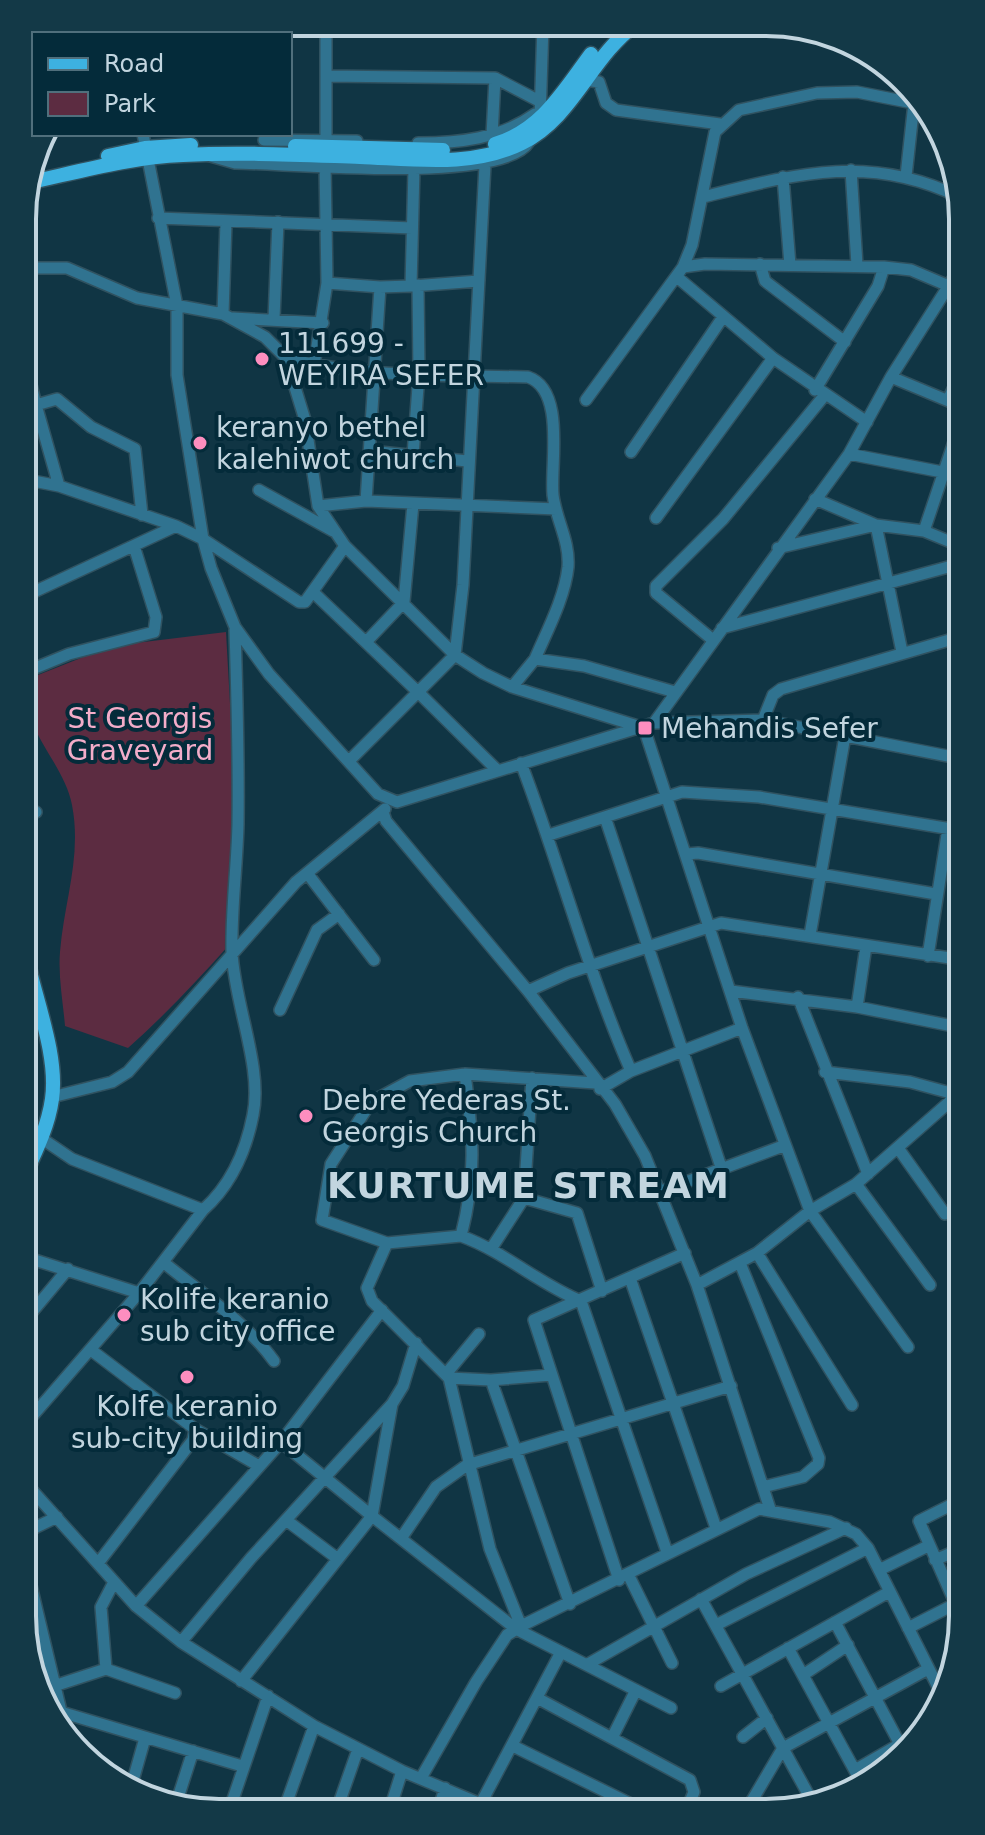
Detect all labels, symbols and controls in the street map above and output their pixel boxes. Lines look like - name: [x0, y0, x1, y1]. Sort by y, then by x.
- legend: [32, 32, 292, 136]
- text: Road: [104, 50, 164, 78]
- text: Park: [104, 90, 156, 118]
- place label: 111699 - WEYIRA SEFER: [278, 327, 484, 392]
- marker: 111699 - WEYIRA SEFER: [253, 350, 271, 368]
- place label: keranyo bethel kalehiwot church: [216, 411, 454, 476]
- marker: keranyo bethel kalehiwot church: [191, 434, 209, 452]
- park label: St Georgis Graveyard: [67, 702, 213, 767]
- place label: Mehandis Sefer: [661, 712, 878, 745]
- marker: Mehandis Sefer: [636, 719, 654, 737]
- place label: Debre Yederas St. Georgis Church: [322, 1084, 571, 1149]
- marker: Debre Yederas St. Georgis Church: [297, 1107, 315, 1125]
- district label: KURTUME STREAM: [327, 1165, 731, 1206]
- place label: Kolife keranio sub city office: [140, 1283, 335, 1348]
- marker: Kolife keranio sub city office: [115, 1306, 133, 1324]
- marker: Kolfe keranio sub-city building: [178, 1368, 196, 1386]
- place label: Kolfe keranio sub-city building: [71, 1390, 303, 1455]

